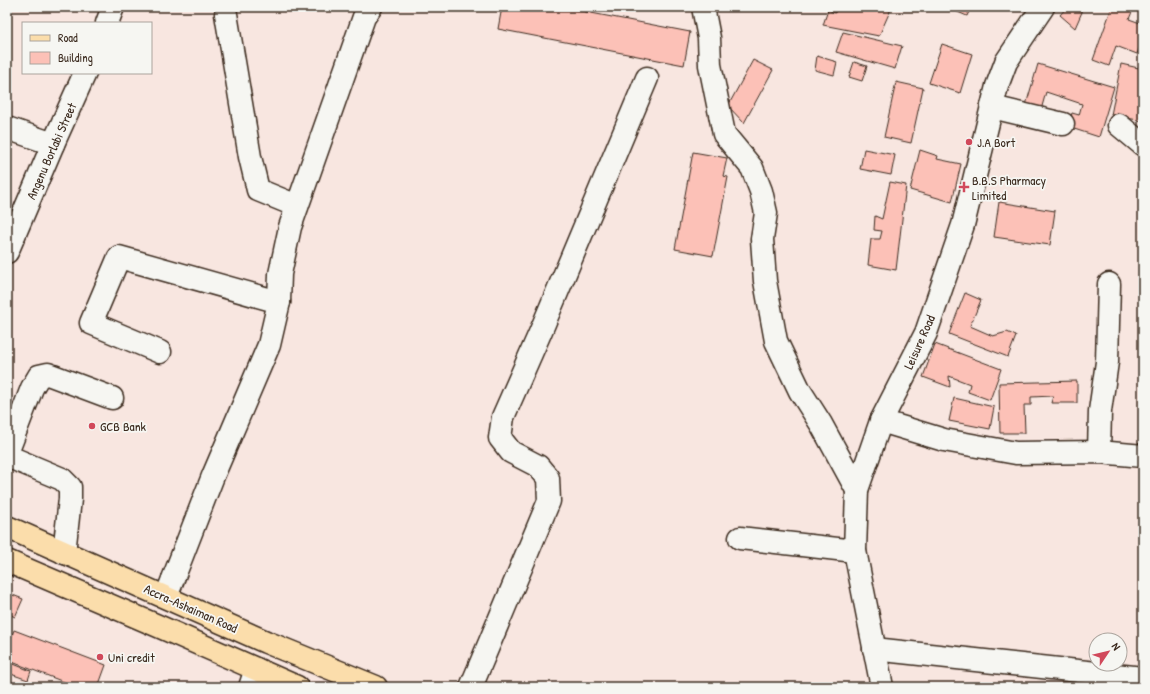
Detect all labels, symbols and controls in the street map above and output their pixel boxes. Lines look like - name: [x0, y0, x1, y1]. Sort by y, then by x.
- legend: [22, 22, 152, 74]
- text: Road: [58, 29, 78, 46]
- text: Building: [58, 49, 93, 66]
- street label: Angenu Borlabi Street: [22, 99, 81, 202]
- place label: J.A Bort: [977, 133, 1016, 151]
- marker: J.A Bort: [964, 137, 974, 147]
- place label: B.B.S Pharmacy Limited: [972, 171, 1046, 204]
- marker: B.B.S Pharmacy Limited: [959, 182, 969, 192]
- street label: Leisure Road: [899, 312, 939, 372]
- place label: GCB Bank: [100, 417, 147, 435]
- marker: GCB Bank: [87, 421, 97, 431]
- street label: Accra-Ashaiman Road: [141, 579, 241, 637]
- north arrow: [1088, 632, 1128, 672]
- text: N: [1109, 640, 1124, 653]
- place label: Uni credit: [108, 648, 155, 666]
- marker: Uni credit: [95, 652, 105, 662]

